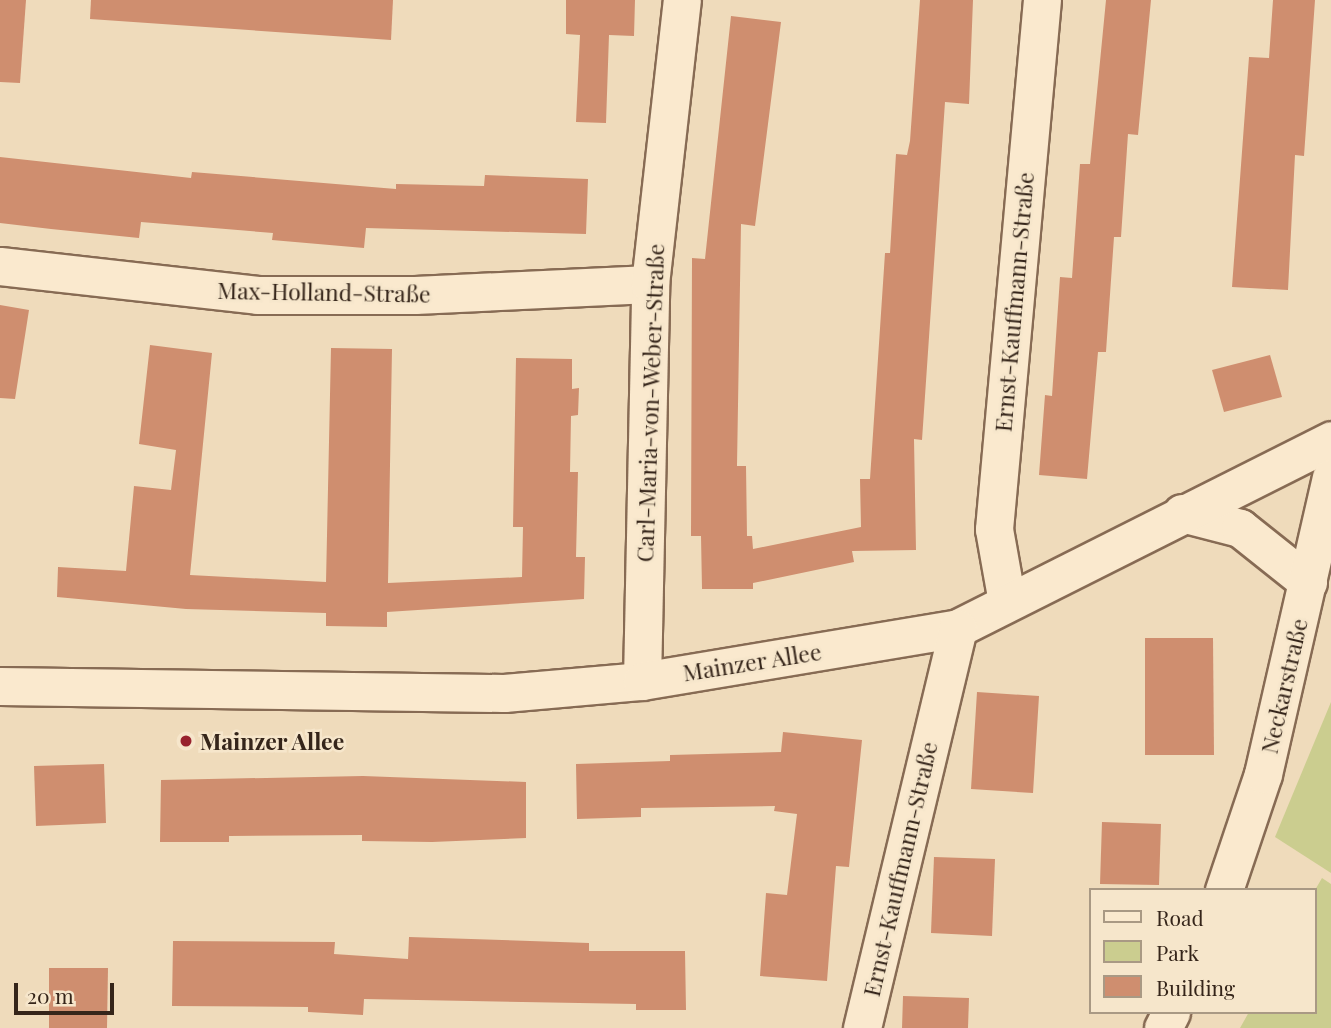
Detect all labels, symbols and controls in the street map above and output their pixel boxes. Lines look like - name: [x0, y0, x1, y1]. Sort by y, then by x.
- street label: Ernst-Kauffmann-Straße: [989, 171, 1039, 433]
- street label: Carl-Maria-von-Weber-Straße: [631, 243, 669, 563]
- street label: Max-Holland-Straße: [217, 276, 431, 308]
- street label: Neckarstraße: [1255, 616, 1313, 756]
- street label: Mainzer Allee: [680, 637, 824, 687]
- place label: Mainzer Allee: [200, 727, 346, 755]
- marker: Mainzer Allee: [178, 733, 194, 749]
- street label: Ernst-Kauffmann-Straße: [857, 739, 943, 999]
- legend: [1090, 888, 1317, 1014]
- text: Road: [1156, 903, 1204, 931]
- text: Park: [1156, 938, 1199, 966]
- scale bar: [18, 968, 117, 1012]
- text: Building: [1156, 973, 1235, 1001]
- text: 20 m: [27, 981, 74, 1009]

